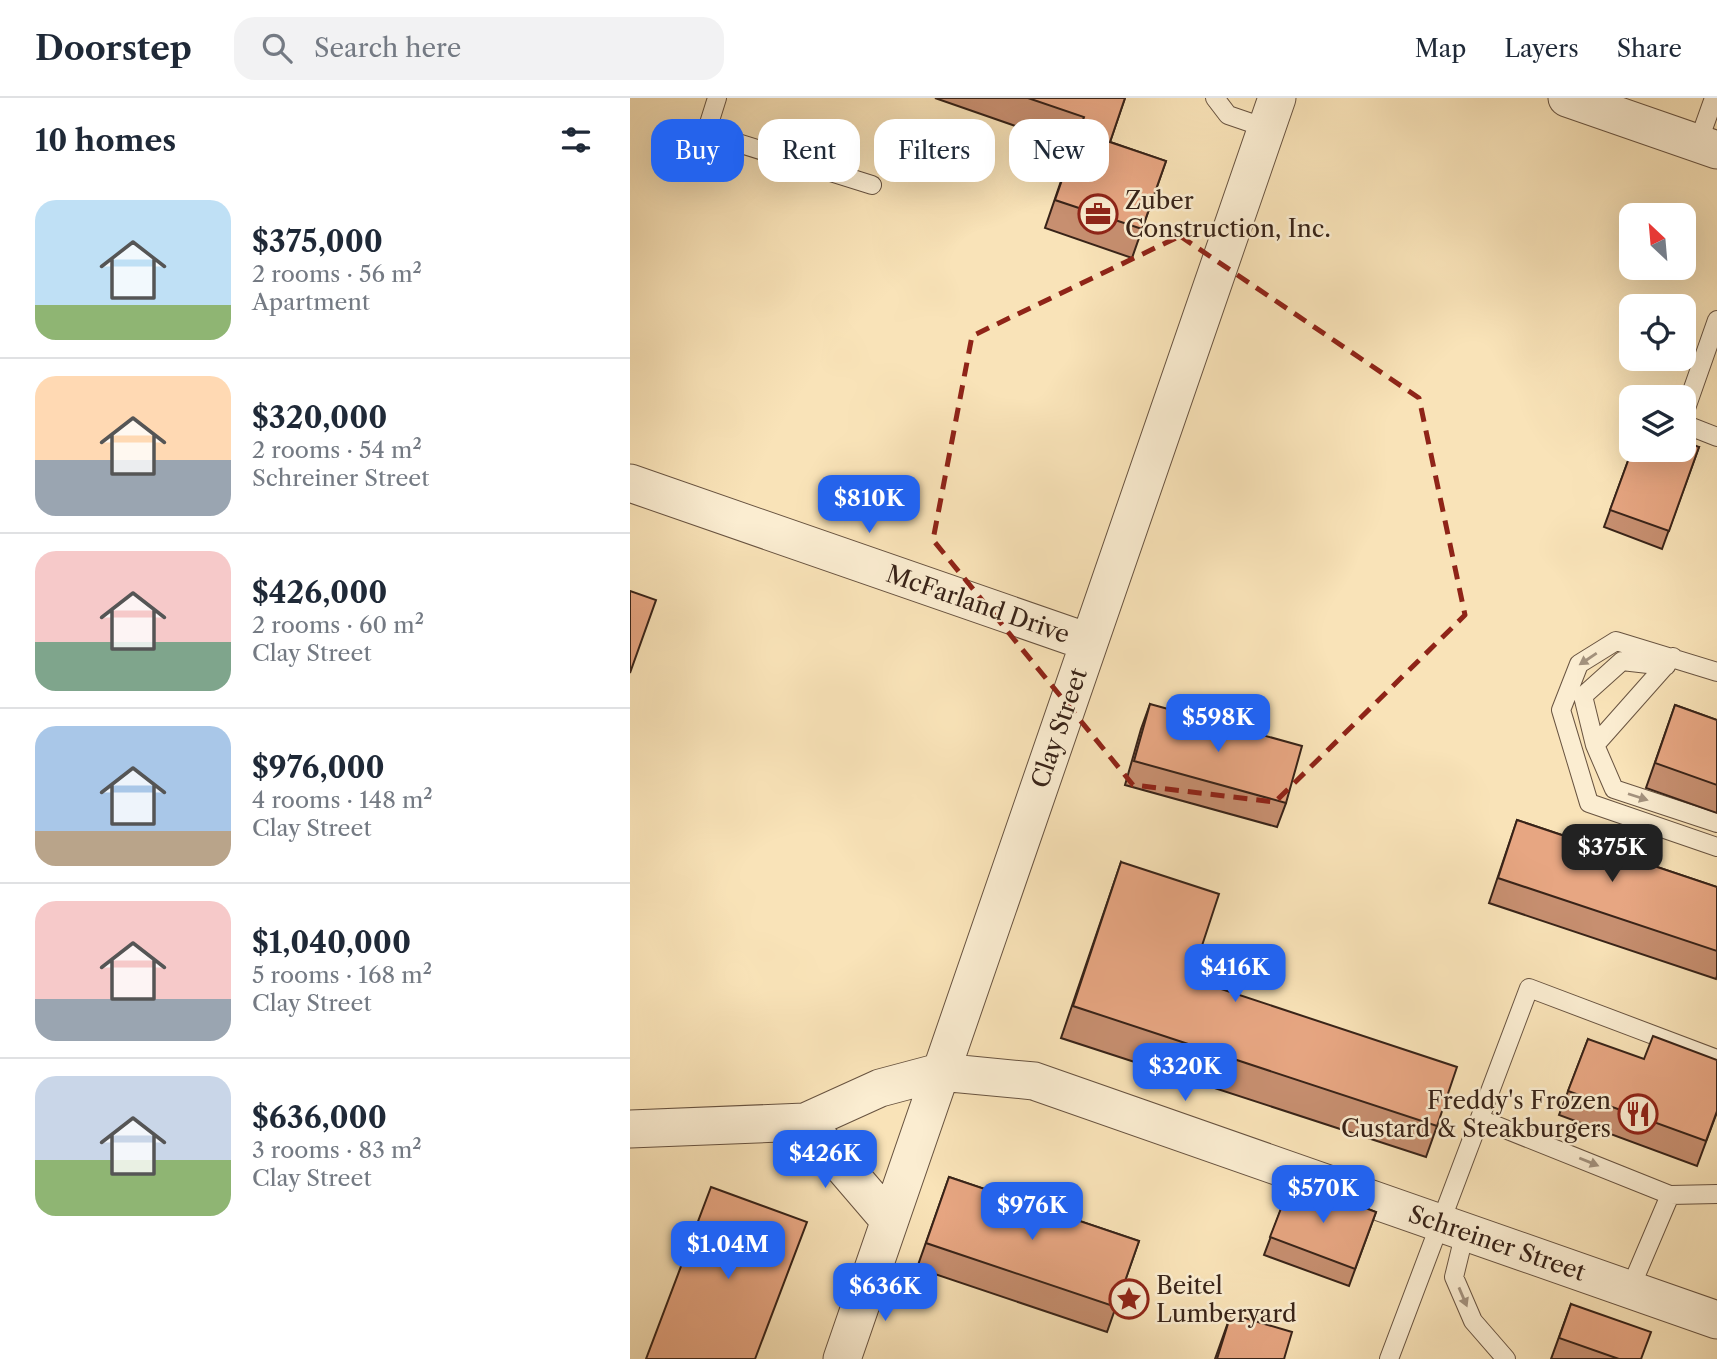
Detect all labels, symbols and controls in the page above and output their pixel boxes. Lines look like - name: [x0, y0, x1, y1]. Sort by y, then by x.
- search box: [234, 17, 724, 80]
- text: Doorstep: [35, 28, 192, 69]
- icon: search: [258, 29, 296, 67]
- text: Search here: [314, 32, 461, 64]
- text: Map: [1415, 34, 1466, 63]
- text: Layers: [1504, 34, 1579, 63]
- text: Share: [1617, 34, 1682, 63]
- chip: Buy: [651, 119, 744, 182]
- chip: Rent: [758, 119, 860, 182]
- chip: Filters: [874, 119, 995, 182]
- chip: New: [1009, 119, 1109, 182]
- icon: filters: [557, 121, 595, 159]
- text: 10 homes: [35, 122, 176, 159]
- place label: Zuber Construction, Inc.: [1125, 186, 1331, 243]
- office icon: Zuber Construction, Inc.: [1077, 193, 1119, 235]
- north arrow: [1619, 203, 1696, 280]
- map controls: [1619, 203, 1696, 462]
- text: $375,000: [252, 223, 383, 260]
- icon: home: [91, 228, 175, 312]
- text: 2 rooms · 56 m²: [252, 260, 422, 288]
- text: Apartment: [252, 288, 370, 316]
- button: locate: [1619, 294, 1696, 371]
- button: layers: [1619, 385, 1696, 462]
- text: $320,000: [252, 399, 387, 436]
- icon: home: [91, 404, 175, 488]
- text: 2 rooms · 54 m²: [252, 436, 422, 464]
- text: Schreiner Street: [252, 464, 429, 492]
- pin: $810K: [820, 476, 918, 535]
- text: $810K: [834, 484, 904, 512]
- street label: McFarland Drive: [883, 559, 1073, 649]
- text: $426,000: [252, 574, 387, 611]
- icon: home: [91, 579, 175, 663]
- text: 2 rooms · 60 m²: [252, 611, 424, 639]
- text: Clay Street: [252, 639, 372, 667]
- one-way arrow: [1579, 652, 1597, 666]
- street label: Clay Street: [1025, 664, 1093, 792]
- pin: $598K: [1169, 694, 1267, 754]
- text: $598K: [1182, 703, 1254, 731]
- text: $976,000: [252, 749, 385, 786]
- icon: home: [91, 754, 175, 838]
- text: 4 rooms · 148 m²: [252, 786, 433, 814]
- one-way arrow: [1627, 792, 1648, 803]
- text: Clay Street: [252, 814, 372, 842]
- pin: $375K: [1563, 824, 1661, 884]
- text: $375K: [1578, 833, 1646, 861]
- text: $1,040,000: [252, 924, 411, 961]
- icon: home: [91, 929, 175, 1013]
- pin: $416K: [1186, 944, 1284, 1004]
- text: $416K: [1201, 953, 1269, 981]
- text: 5 rooms · 168 m²: [252, 961, 432, 989]
- text: Clay Street: [252, 989, 372, 1017]
- pin: $320K: [1136, 1044, 1234, 1103]
- text: $320K: [1149, 1052, 1221, 1080]
- place label: Freddy's Frozen Custard & Steakburgers: [1341, 1086, 1611, 1143]
- restaurant icon: Freddy's Frozen Custard & Steakburgers: [1617, 1093, 1659, 1135]
- text: $636,000: [252, 1099, 387, 1136]
- icon: home: [91, 1104, 175, 1188]
- pin: $426K: [776, 1130, 874, 1190]
- text: 3 rooms · 83 m²: [252, 1136, 422, 1164]
- text: $426K: [789, 1139, 861, 1167]
- one-way arrow: [1578, 1157, 1599, 1168]
- text: Clay Street: [252, 1164, 372, 1192]
- pin: $570K: [1274, 1166, 1372, 1225]
- text: $570K: [1288, 1174, 1358, 1202]
- pin: $976K: [983, 1182, 1081, 1242]
- text: $976K: [997, 1191, 1067, 1219]
- street label: Schreiner Street: [1405, 1199, 1590, 1287]
- pin: $1.04M: [671, 1222, 785, 1281]
- text: $1.04M: [687, 1230, 769, 1258]
- pin: $636K: [836, 1264, 934, 1323]
- place label: Beitel Lumberyard: [1156, 1271, 1297, 1328]
- text: $636K: [849, 1272, 921, 1300]
- place icon: Beitel Lumberyard: [1108, 1278, 1150, 1320]
- one-way arrow: [1458, 1287, 1469, 1308]

